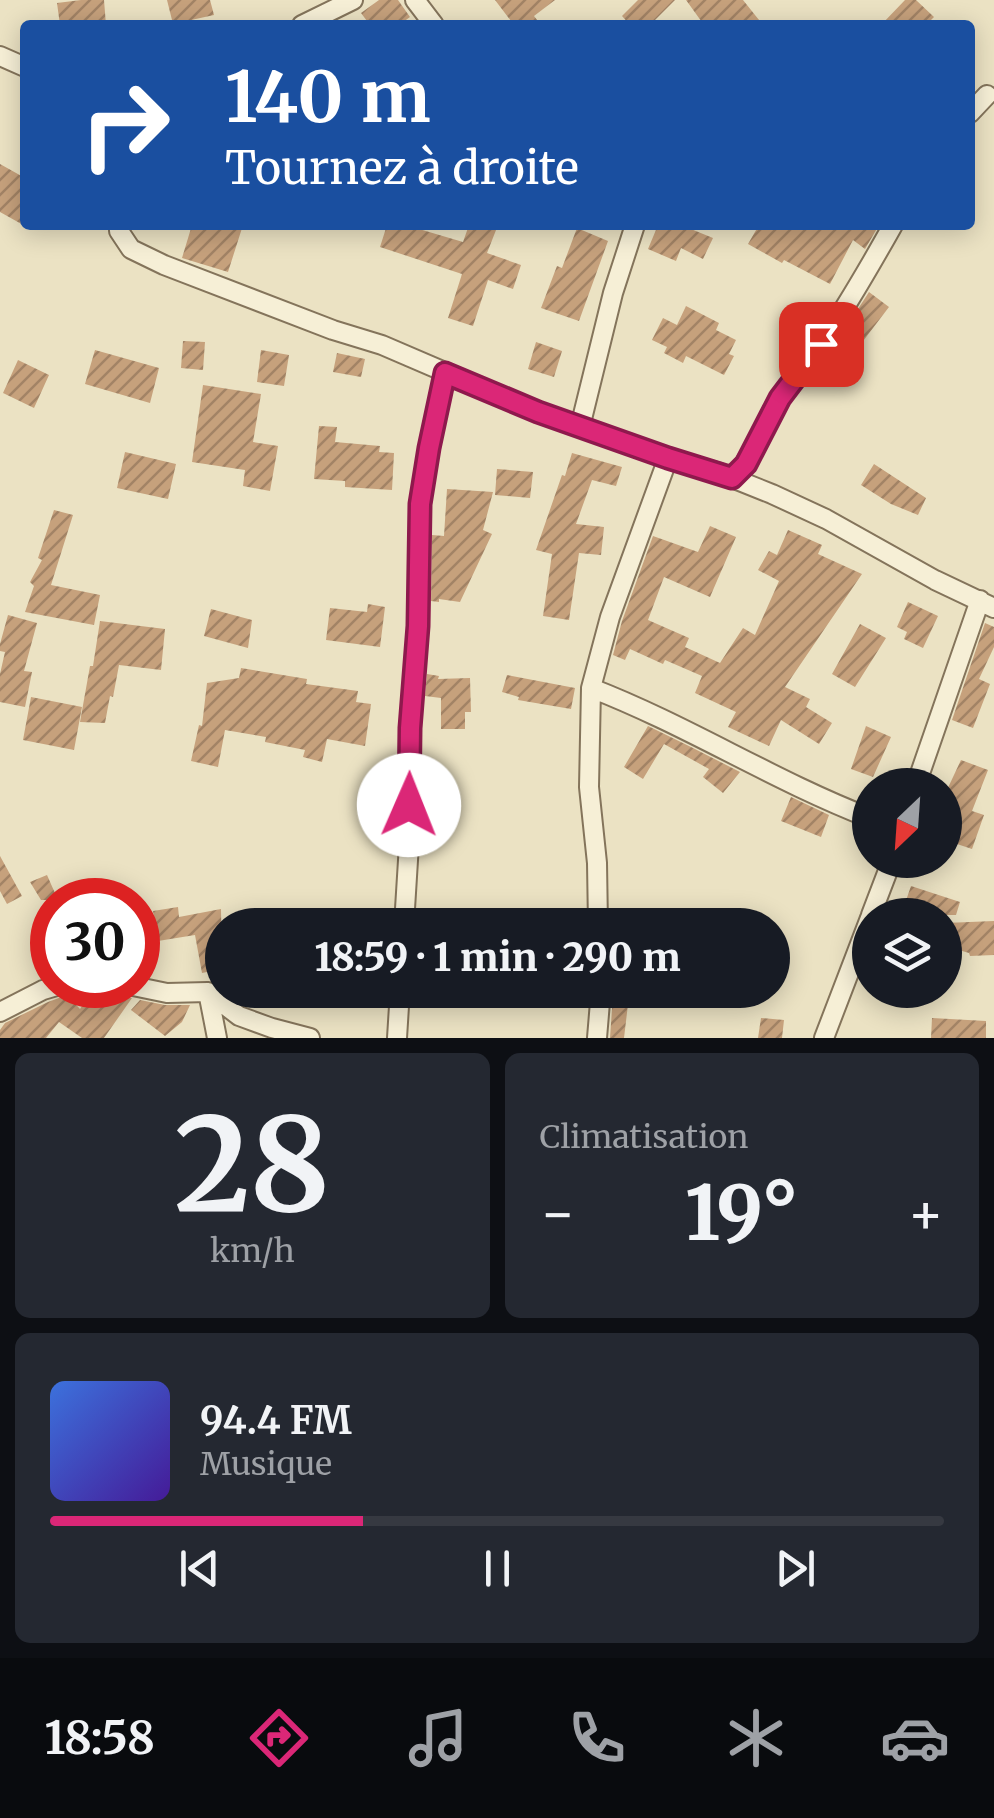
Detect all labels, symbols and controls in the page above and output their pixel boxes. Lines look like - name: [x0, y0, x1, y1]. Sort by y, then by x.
- text: 140 m: [225, 53, 431, 141]
- icon: right: [60, 60, 190, 190]
- text: Tournez à droite: [225, 140, 579, 196]
- pin: [779, 302, 864, 387]
- icon: arrive: [794, 317, 849, 372]
- position arrow: [357, 753, 461, 857]
- north arrow: [852, 768, 962, 878]
- map controls: [852, 768, 962, 1008]
- speed limit sign: 30: [30, 878, 160, 1008]
- button: layers: [852, 898, 962, 1008]
- text: 18:59 · 1 min · 290 m: [314, 934, 681, 981]
- text: 28: [174, 1084, 330, 1247]
- text: Climatisation: [540, 1117, 748, 1157]
- text: 19°: [685, 1166, 799, 1260]
- text: −: [540, 1179, 576, 1248]
- text: +: [907, 1179, 944, 1248]
- text: km/h: [210, 1231, 295, 1271]
- text: 94.4 FM: [200, 1397, 352, 1444]
- text: Musique: [200, 1444, 332, 1484]
- icon: previous: [172, 1541, 227, 1596]
- icon: pause: [470, 1541, 525, 1596]
- icon: next: [768, 1541, 823, 1596]
- icon: directions: [244, 1703, 314, 1773]
- icon: music: [403, 1703, 473, 1773]
- icon: phone: [562, 1703, 632, 1773]
- icon: climate: [721, 1703, 791, 1773]
- icon: car: [880, 1703, 950, 1773]
- text: 18:58: [44, 1710, 155, 1766]

